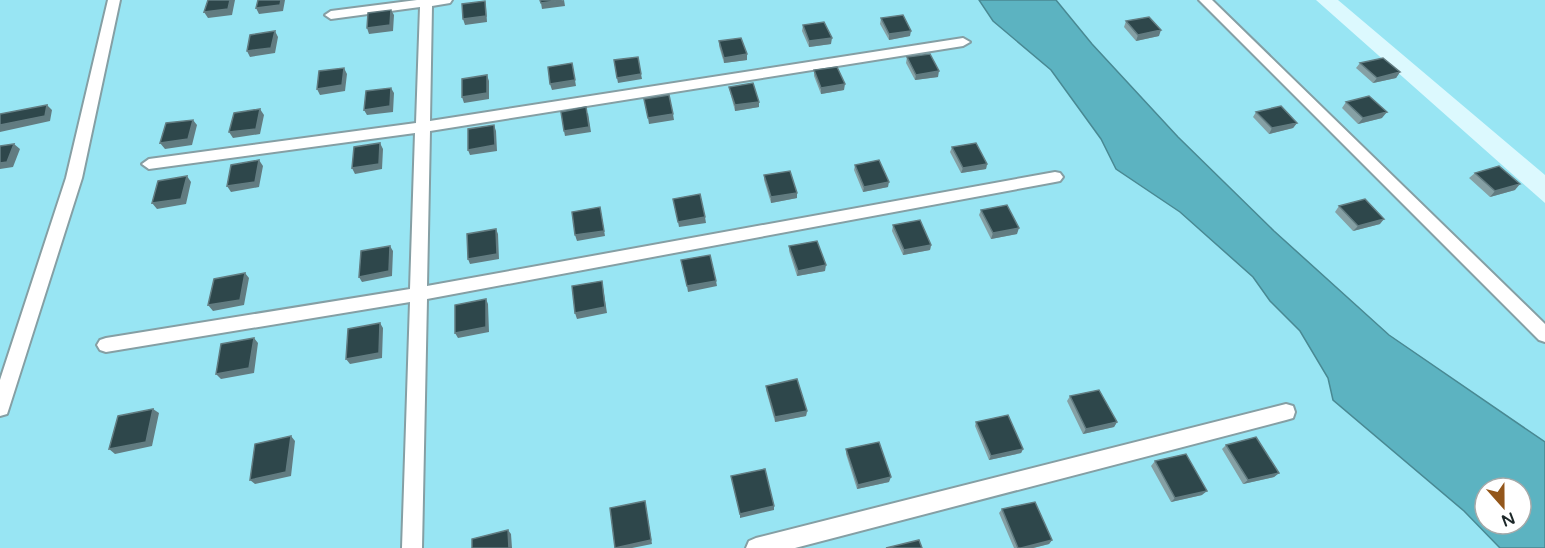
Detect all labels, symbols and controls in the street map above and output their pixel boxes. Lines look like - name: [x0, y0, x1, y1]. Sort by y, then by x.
- north arrow: [1473, 476, 1533, 536]
- text: N: [1498, 507, 1518, 531]

